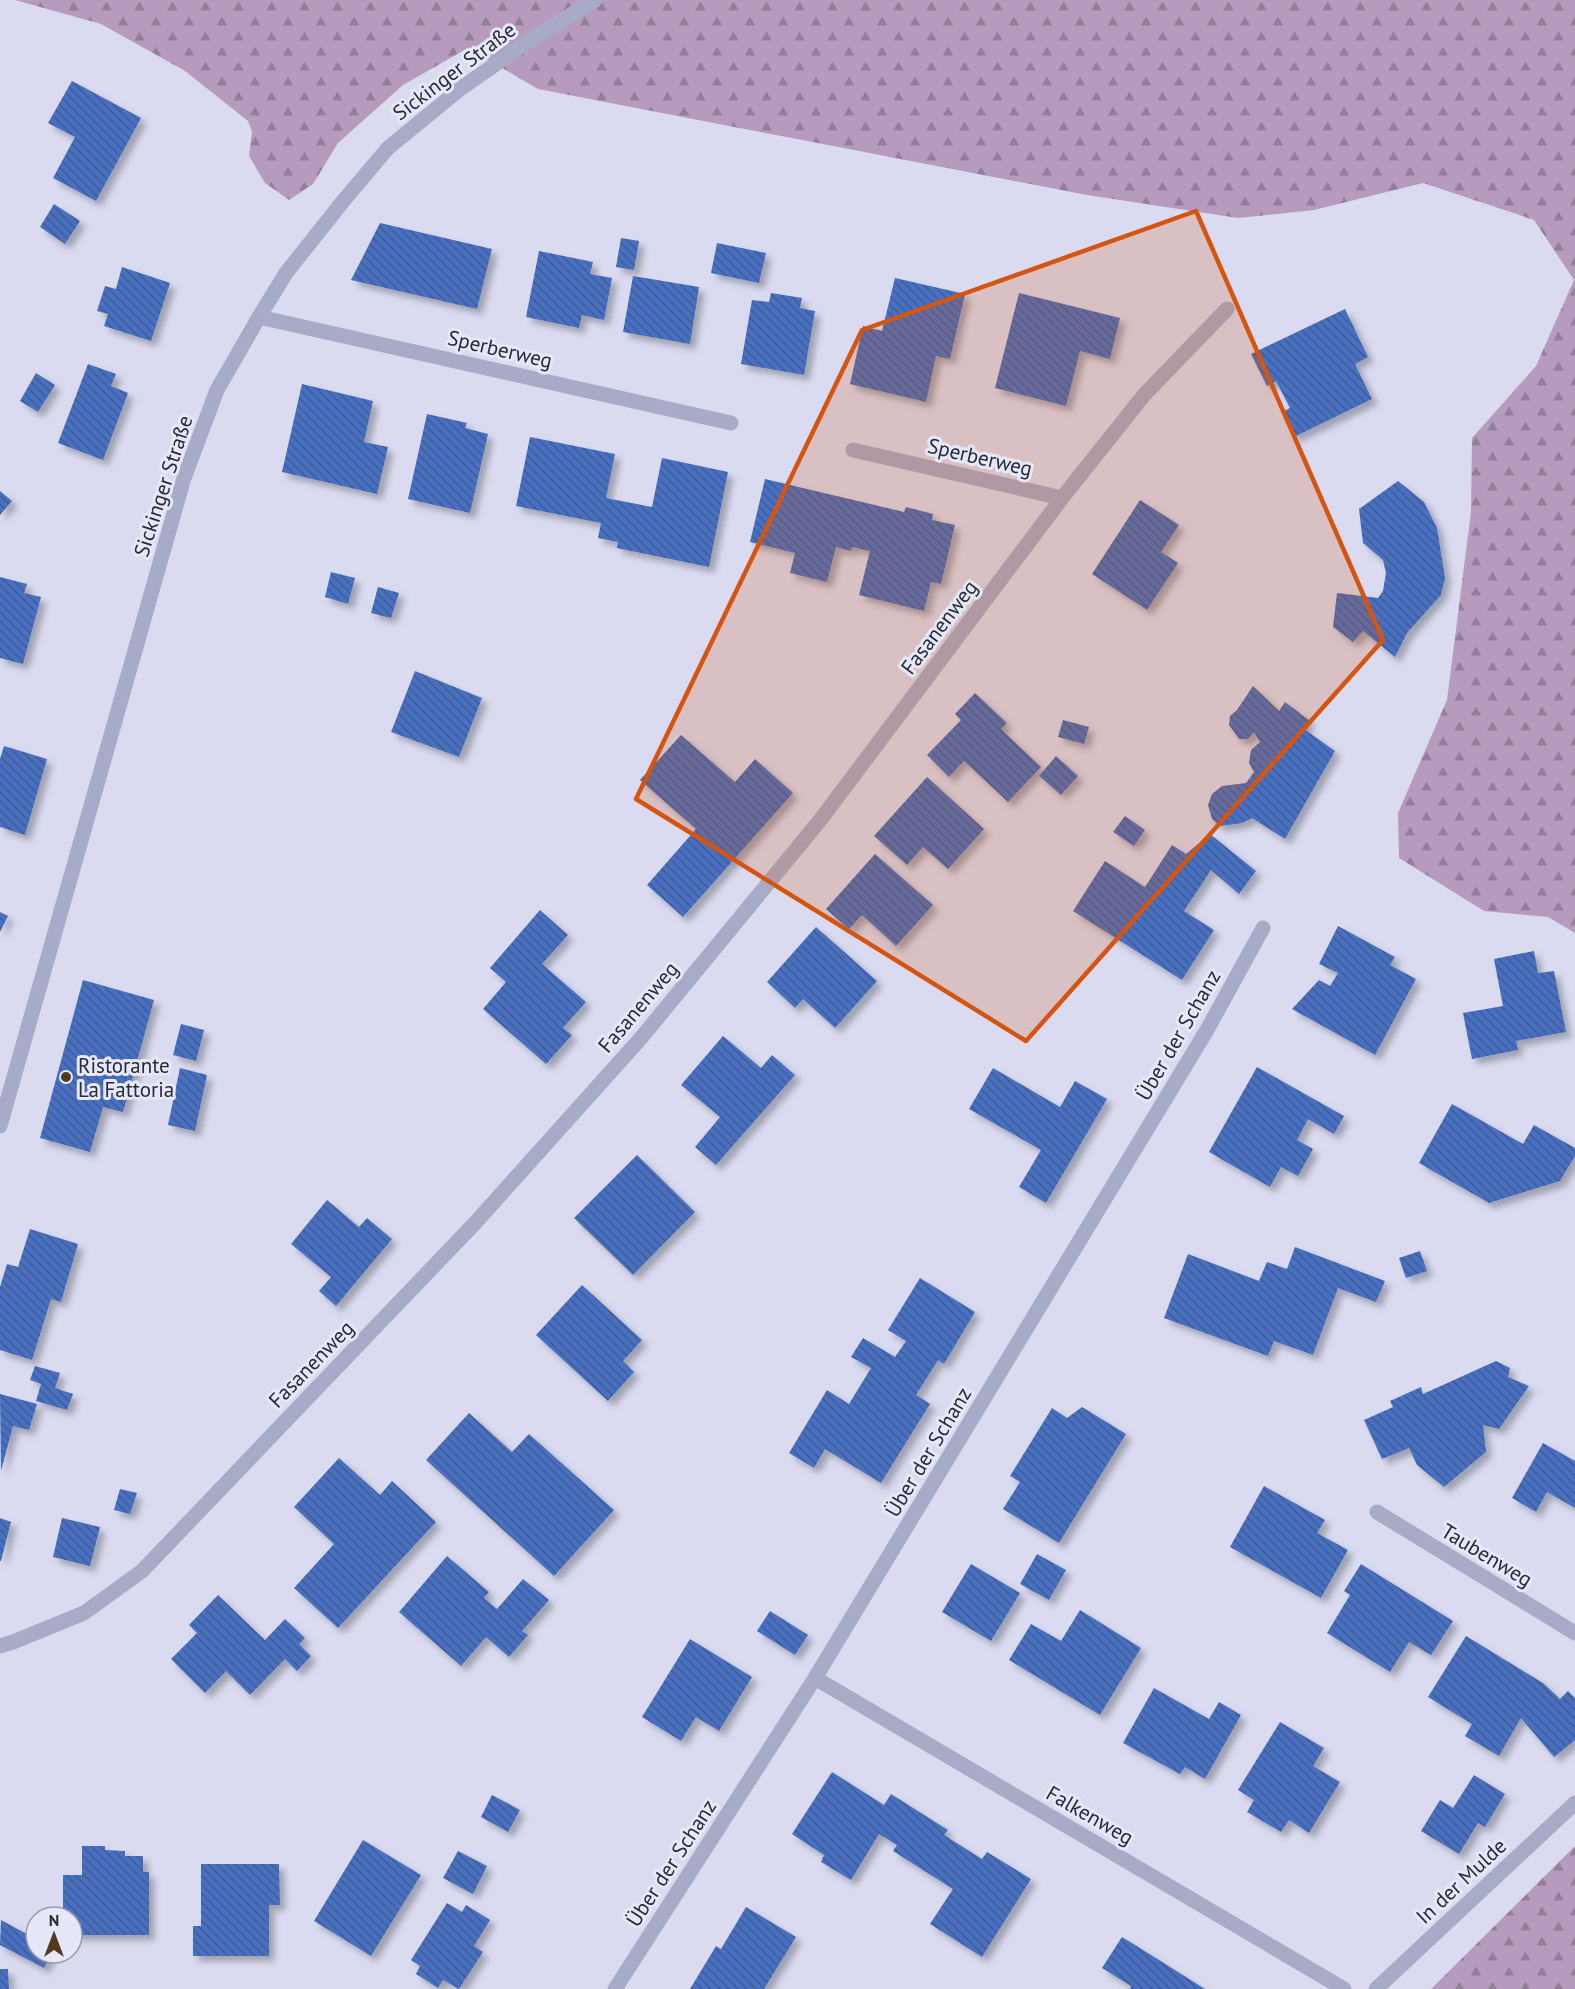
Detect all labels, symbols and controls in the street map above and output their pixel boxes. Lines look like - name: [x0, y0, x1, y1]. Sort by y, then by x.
- street label: Sickinger Straße: [387, 16, 521, 126]
- street label: Sperberweg: [445, 324, 555, 374]
- street label: Sickinger Straße: [127, 412, 199, 560]
- street label: Sperberweg: [925, 432, 1035, 482]
- street label: Fasanenweg: [895, 575, 983, 679]
- street label: Fasanenweg: [592, 956, 684, 1058]
- street label: Über der Schanz: [1130, 965, 1226, 1105]
- place label: Ristorante La Fattoria: [78, 1052, 174, 1103]
- marker: Ristorante La Fattoria: [59, 1070, 73, 1084]
- street label: Fasanenweg: [263, 1315, 359, 1413]
- street label: Über der Schanz: [879, 1382, 977, 1522]
- street label: Taubenweg: [1436, 1517, 1538, 1593]
- street label: Falkenweg: [1042, 1779, 1138, 1851]
- street label: Über der Schanz: [620, 1794, 722, 1932]
- street label: In der Mulde: [1410, 1832, 1512, 1930]
- north arrow: [24, 1905, 84, 1965]
- text: N: [49, 1910, 59, 1930]

